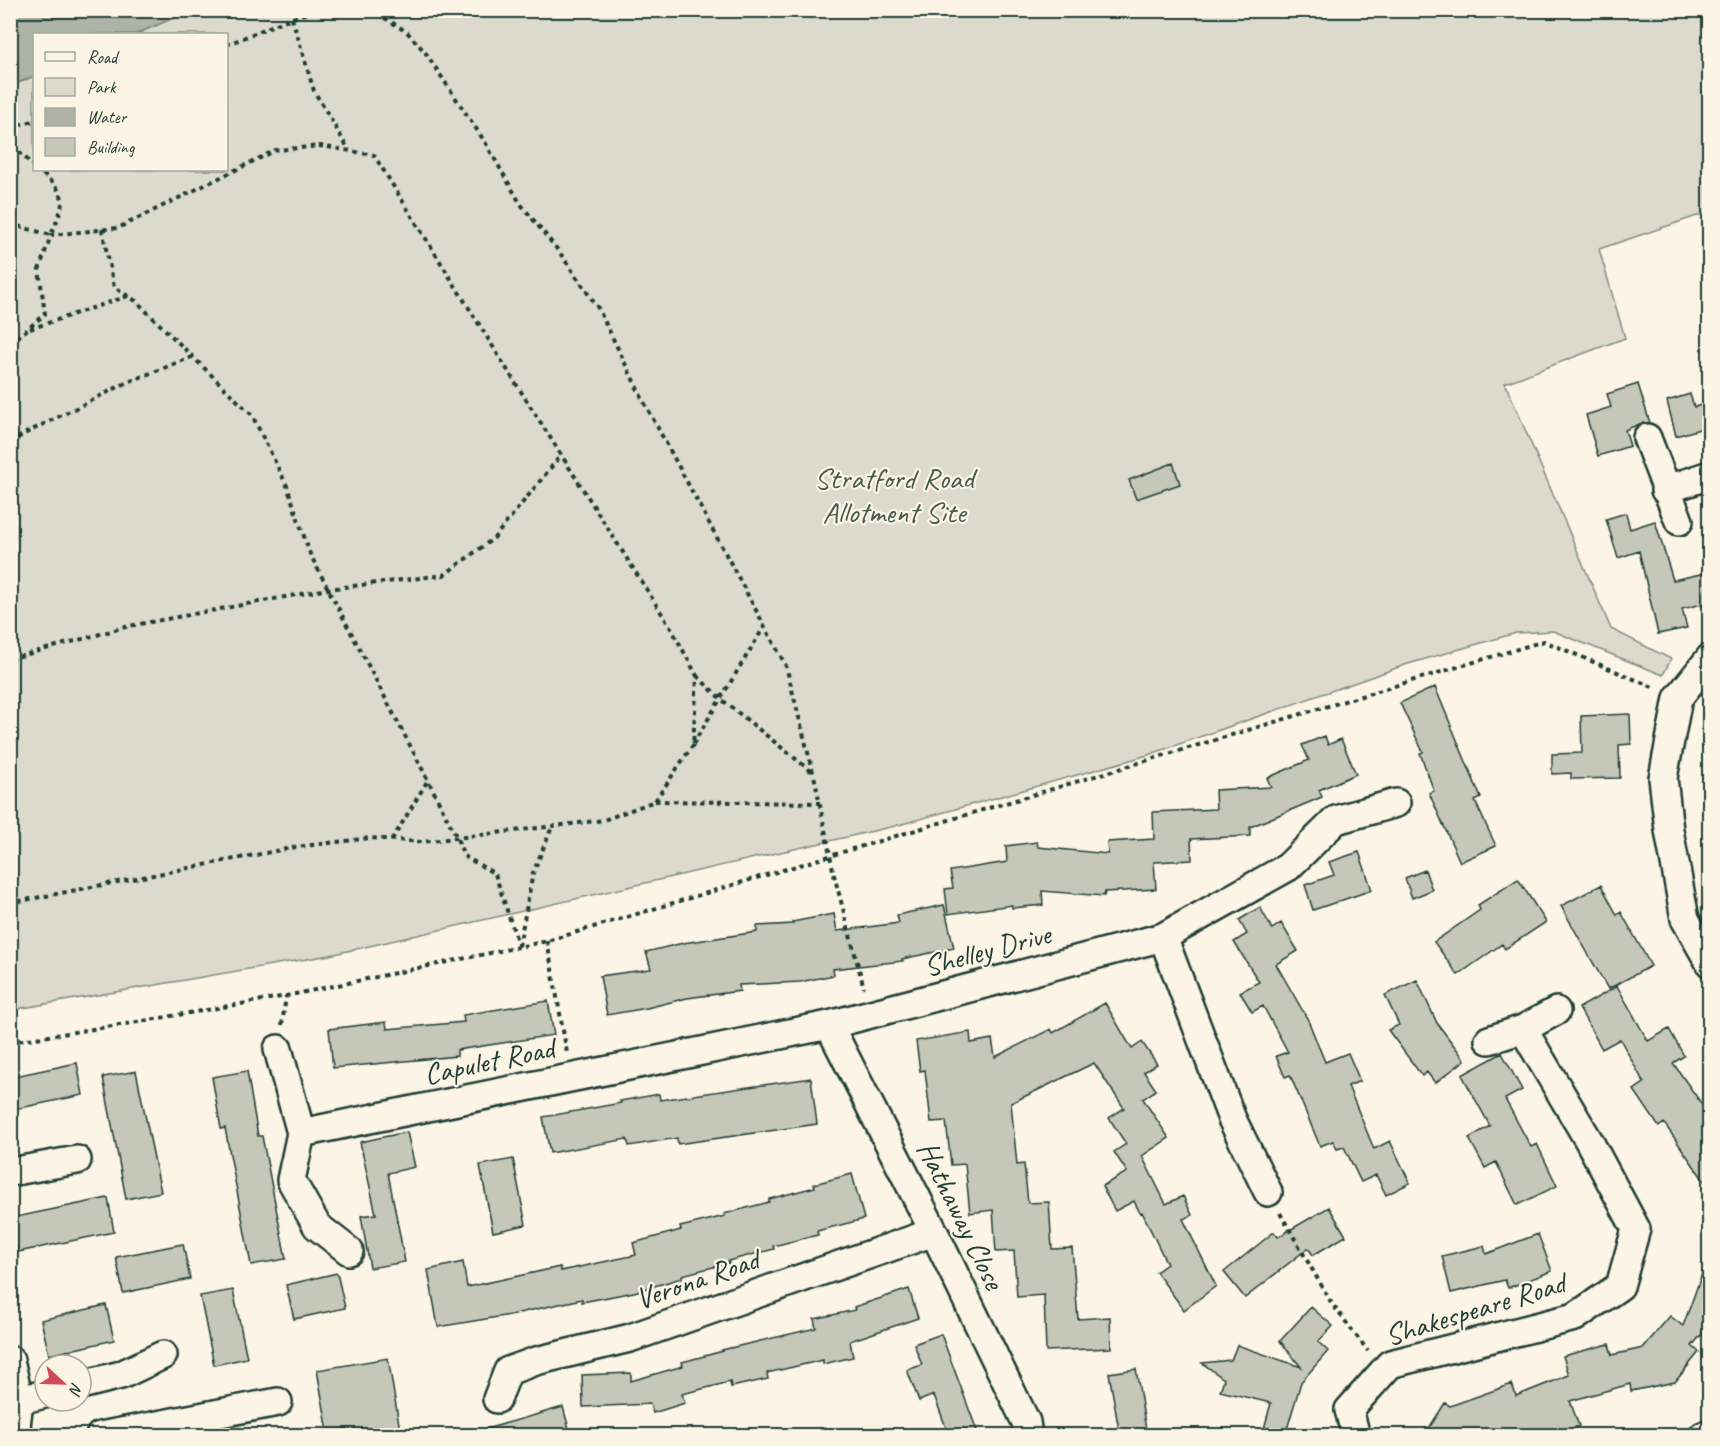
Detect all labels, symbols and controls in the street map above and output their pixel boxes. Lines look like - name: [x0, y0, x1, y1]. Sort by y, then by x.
- legend: [33, 33, 228, 171]
- text: Road: [87, 46, 120, 68]
- text: Park: [87, 76, 117, 98]
- text: Water: [87, 106, 128, 128]
- text: Building: [87, 136, 136, 158]
- park label: Stratford Road Allotment Site: [814, 459, 978, 531]
- street label: Shelley Drive: [919, 914, 1057, 985]
- street label: Capulet Road: [421, 1028, 562, 1093]
- street label: Hathaway Close: [909, 1134, 1014, 1298]
- street label: Verona Road: [630, 1239, 768, 1318]
- street label: Shakespeare Road: [1380, 1262, 1574, 1354]
- north arrow: [33, 1353, 93, 1413]
- text: N: [64, 1380, 87, 1399]

